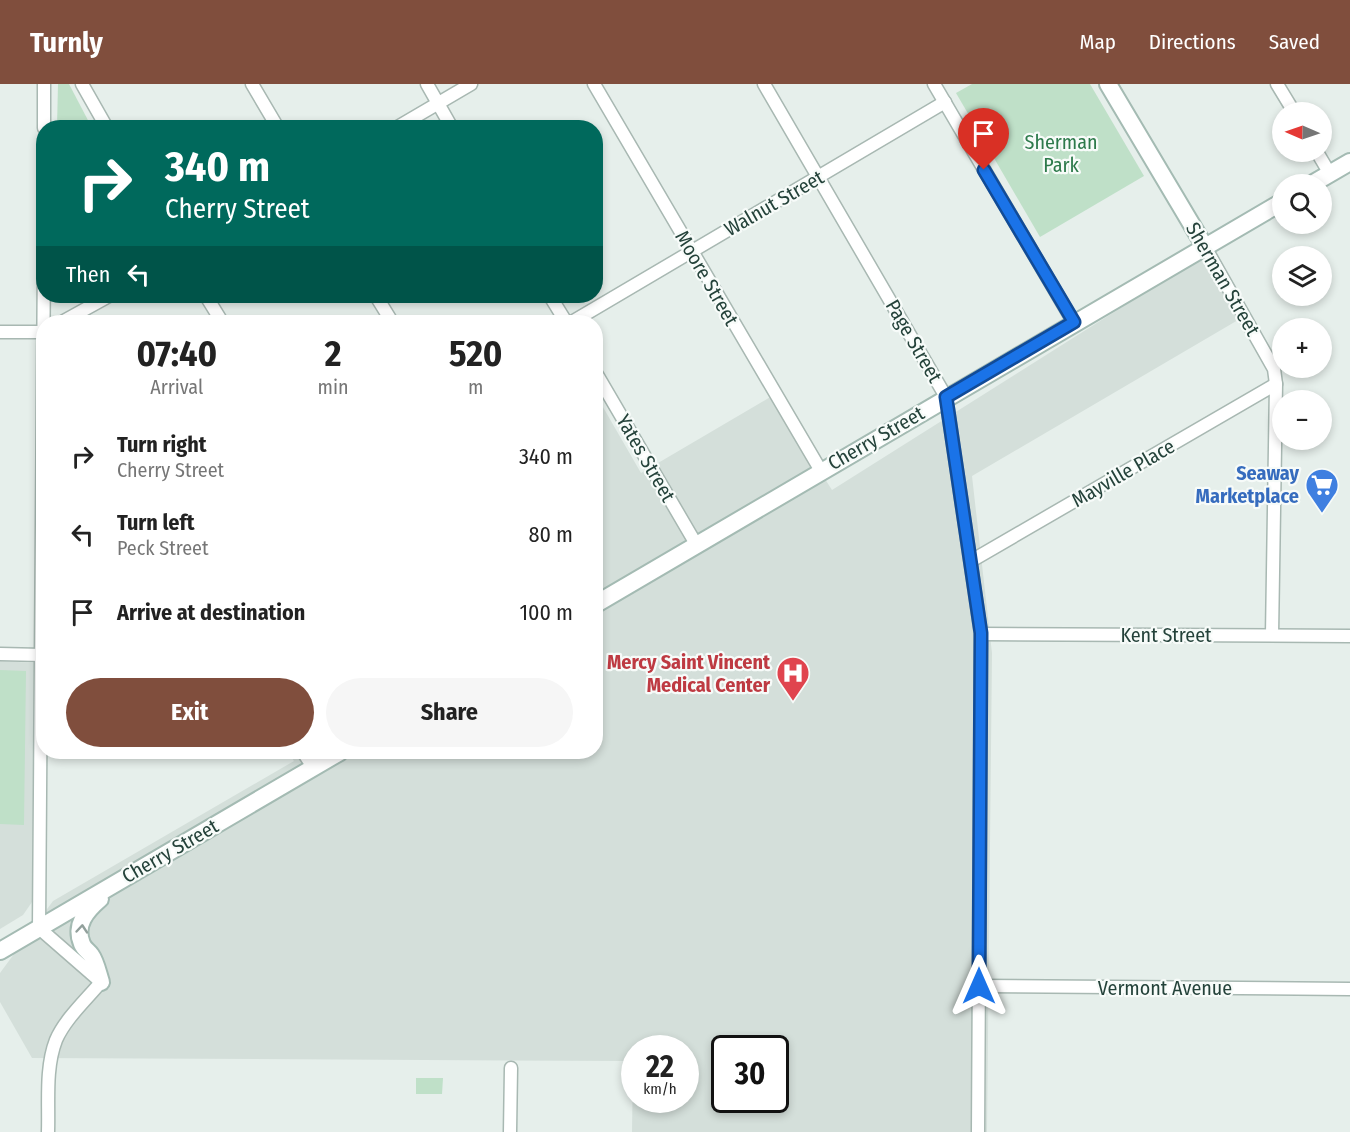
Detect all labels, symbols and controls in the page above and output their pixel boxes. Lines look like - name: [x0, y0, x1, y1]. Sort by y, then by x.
- text: Turnly: [30, 26, 103, 59]
- text: Map: [1079, 29, 1116, 55]
- text: Directions: [1149, 29, 1236, 55]
- text: Saved: [1269, 29, 1320, 55]
- north arrow: [1272, 102, 1332, 162]
- map controls: [1272, 102, 1332, 450]
- pin: [958, 108, 1009, 170]
- icon: arrive: [967, 117, 1000, 150]
- park label: Sherman Park: [1024, 130, 1098, 177]
- text: 340 m: [165, 142, 270, 192]
- icon: right: [66, 144, 144, 222]
- street label: Walnut Street: [720, 165, 828, 241]
- button: search: [1272, 174, 1332, 234]
- text: Cherry Street: [165, 193, 310, 225]
- street label: Sherman Street: [1181, 218, 1265, 340]
- street label: Moore Street: [670, 226, 744, 330]
- button: layers: [1272, 246, 1332, 306]
- icon: left: [122, 258, 155, 291]
- text: Then: [66, 261, 110, 288]
- street label: Page Street: [881, 295, 948, 387]
- button: +: [1272, 318, 1332, 378]
- text: 07:40: [136, 332, 217, 376]
- text: 2: [325, 332, 341, 376]
- text: 520: [449, 332, 503, 376]
- text: Arrival: [150, 375, 203, 399]
- text: min: [318, 375, 348, 399]
- text: m: [468, 375, 483, 399]
- button: −: [1272, 390, 1332, 450]
- street label: Cherry Street: [824, 401, 929, 475]
- street label: Yates Street: [611, 410, 681, 506]
- text: Turn right: [117, 431, 206, 458]
- street label: Mayville Place: [1067, 434, 1179, 512]
- icon: right: [66, 440, 99, 473]
- text: 340 m: [519, 443, 573, 470]
- text: Cherry Street: [117, 458, 224, 482]
- place label: Seaway Marketplace: [1196, 461, 1299, 508]
- supermarket icon: Seaway Marketplace: [1304, 467, 1340, 514]
- text: Turn left: [117, 509, 195, 536]
- icon: left: [66, 518, 99, 551]
- text: 80 m: [528, 521, 573, 548]
- text: Peck Street: [117, 536, 209, 560]
- icon: arrive: [66, 596, 99, 629]
- text: Arrive at destination: [117, 599, 305, 626]
- text: 100 m: [519, 599, 573, 626]
- street label: Kent Street: [1120, 623, 1212, 647]
- place label: Mercy Saint Vincent Medical Center: [607, 650, 771, 697]
- hospital icon: Mercy Saint Vincent Medical Center: [775, 655, 811, 702]
- button: Exit: [66, 678, 314, 747]
- button: Share: [326, 678, 573, 747]
- street label: Cherry Street: [118, 814, 223, 888]
- one-way arrow: [75, 924, 88, 933]
- position arrow: [947, 954, 1011, 1018]
- street label: Vermont Avenue: [1098, 976, 1232, 1000]
- speed limit sign: 30: [711, 1035, 789, 1113]
- text: 22: [646, 1049, 674, 1085]
- text: km/h: [643, 1080, 677, 1098]

